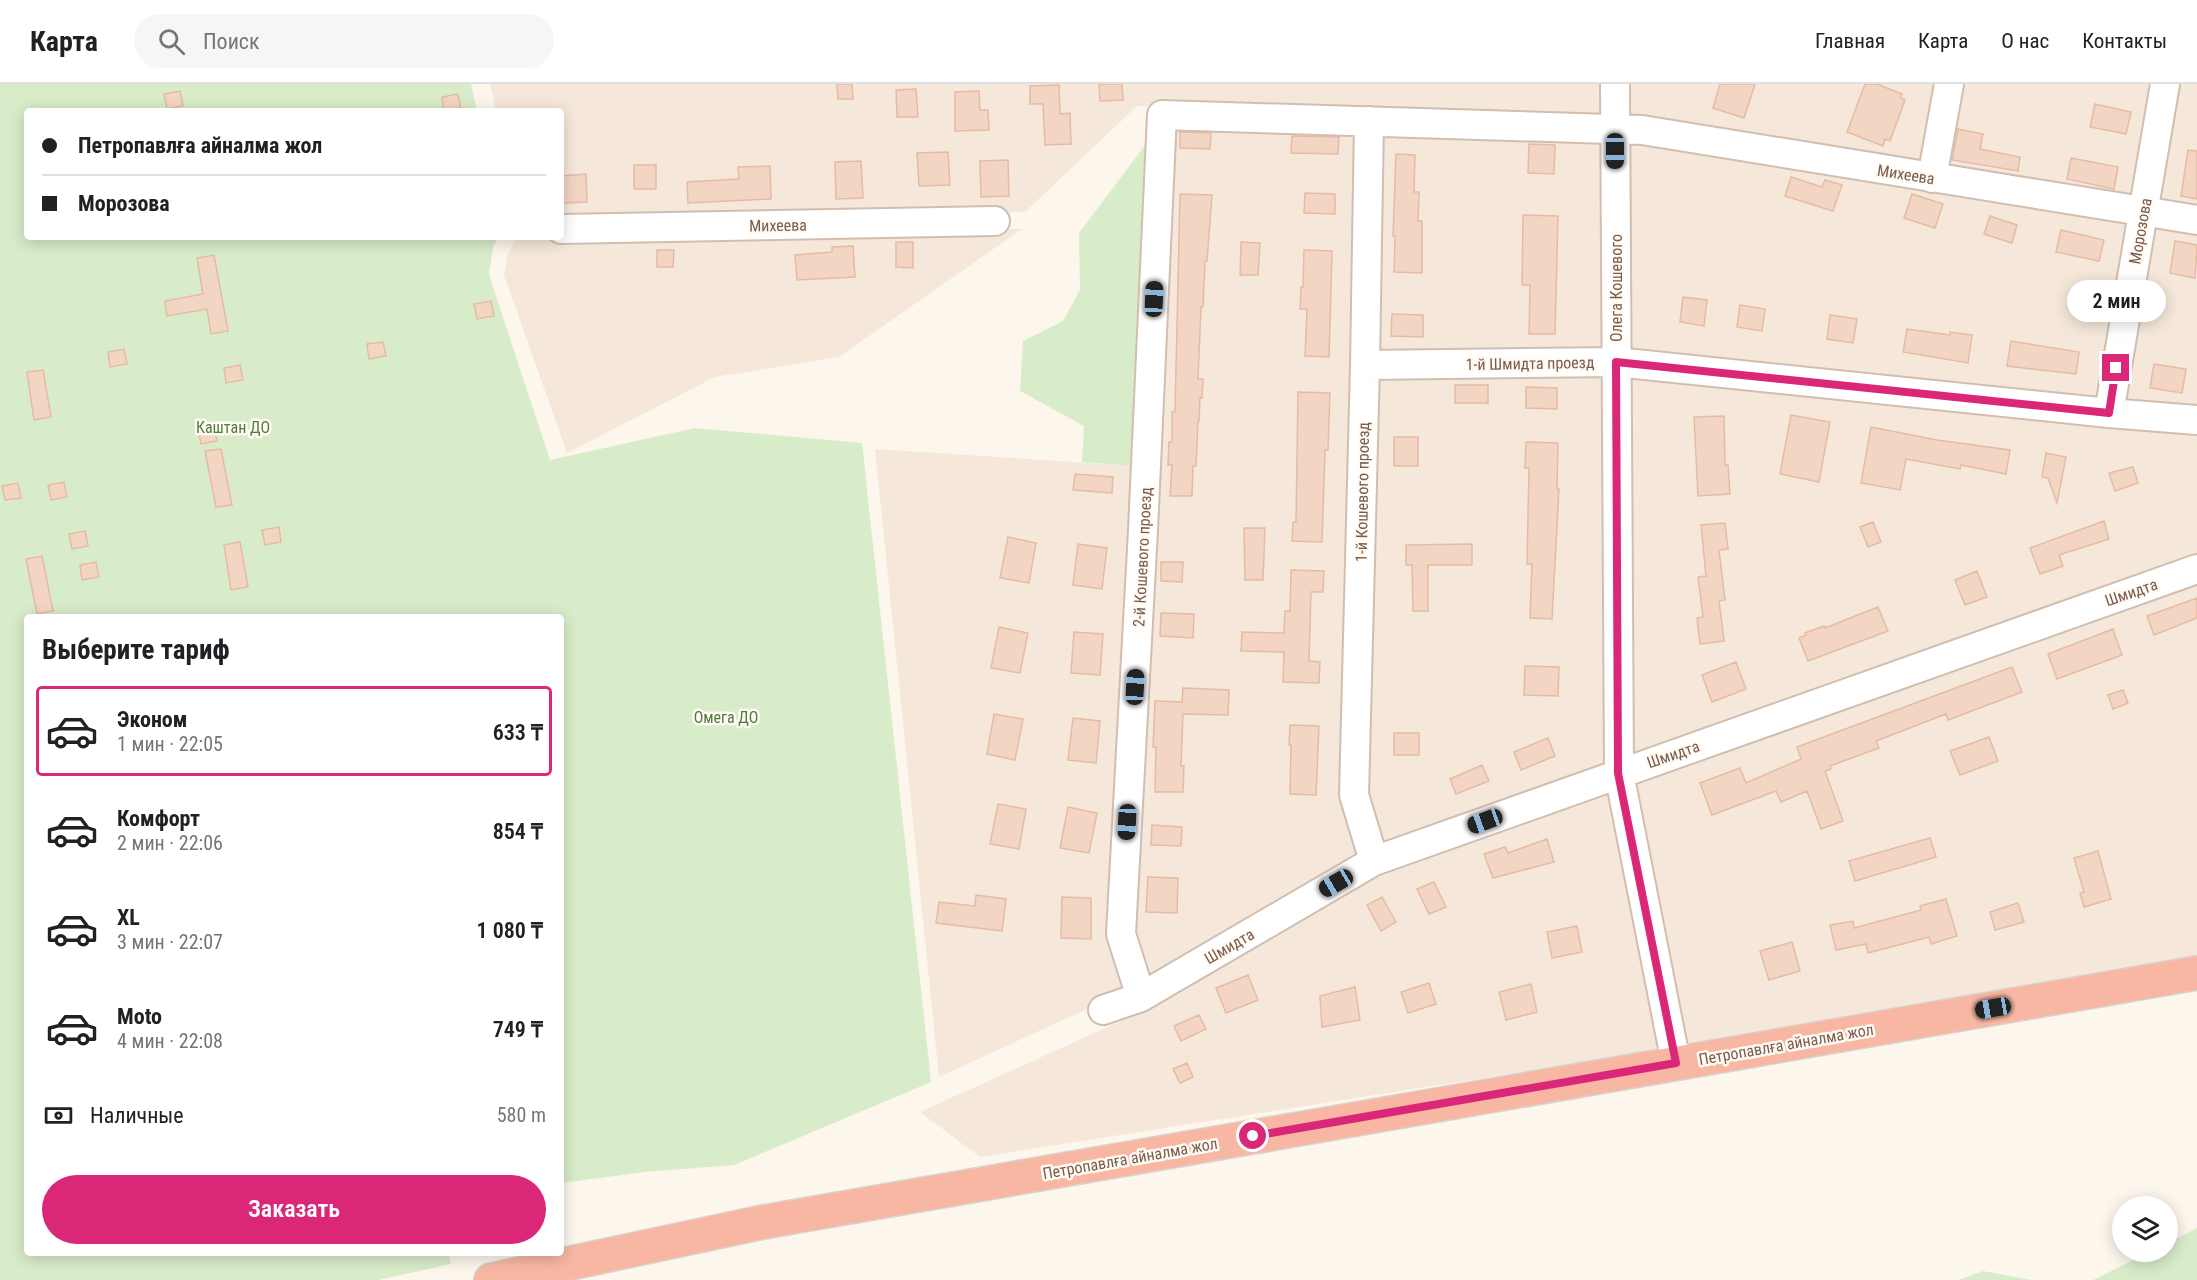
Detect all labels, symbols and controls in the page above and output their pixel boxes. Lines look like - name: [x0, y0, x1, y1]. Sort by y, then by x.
- search box: [134, 14, 554, 68]
- text: Карта: [30, 25, 98, 58]
- icon: search: [155, 25, 188, 58]
- text: Поиск: [203, 29, 260, 54]
- text: Главная: [1815, 29, 1885, 53]
- text: Карта: [1918, 29, 1968, 53]
- text: О нас: [2001, 29, 2049, 53]
- text: Контакты: [2082, 29, 2167, 53]
- text: Петропавлға айналма жол: [78, 133, 322, 158]
- car: [1606, 133, 1624, 169]
- street label: Михеева: [1876, 161, 1936, 188]
- text: Морозова: [78, 191, 170, 216]
- street label: Морозова: [2125, 196, 2156, 266]
- street label: Михеева: [749, 215, 807, 236]
- street label: Олега Кошевого: [1607, 234, 1626, 342]
- car: [1144, 281, 1164, 317]
- callout: 2 мин: [2066, 281, 2166, 323]
- text: 2 мин: [2093, 289, 2140, 313]
- street label: 1-й Шмидта проезд: [1465, 353, 1595, 374]
- route end: [2102, 354, 2129, 381]
- park label: Каштан ДО: [196, 418, 270, 437]
- street label: 1-й Кошевого проезд: [1352, 421, 1373, 562]
- street label: 2-й Кошевого проезд: [1129, 486, 1156, 627]
- street label: Шмидта: [2102, 575, 2160, 610]
- text: Выберите тариф: [42, 634, 230, 666]
- car: [1125, 669, 1145, 705]
- icon: car: [45, 704, 99, 758]
- text: Эконом: [117, 707, 187, 732]
- park label: Омега ДО: [694, 708, 758, 727]
- text: 633 ₸: [493, 720, 543, 745]
- text: 1 мин · 22:05: [117, 732, 223, 756]
- street label: Шмидта: [1644, 737, 1702, 772]
- icon: car: [45, 803, 99, 857]
- car: [1117, 804, 1137, 840]
- text: Комфорт: [117, 806, 200, 831]
- car: [1465, 806, 1505, 836]
- text: 854 ₸: [493, 819, 543, 844]
- text: 2 мин · 22:06: [117, 831, 223, 855]
- car: [1316, 866, 1356, 900]
- icon: car: [45, 902, 99, 956]
- text: XL: [117, 905, 140, 930]
- text: 1 080 ₸: [477, 918, 543, 943]
- street label: Шмидта: [1201, 925, 1258, 968]
- text: 3 мин · 22:07: [117, 930, 223, 954]
- car: [1974, 996, 2012, 1020]
- icon: car: [45, 1001, 99, 1055]
- text: Moto: [117, 1004, 162, 1029]
- text: 749 ₸: [493, 1017, 543, 1042]
- street label: Петропавлға айналма жол: [1697, 1020, 1875, 1069]
- text: 4 мин · 22:08: [117, 1029, 223, 1053]
- icon: cash: [42, 1099, 75, 1132]
- text: Наличные: [90, 1103, 184, 1128]
- text: 580 m: [497, 1103, 546, 1127]
- route start: [1239, 1122, 1266, 1149]
- street label: Петропавлға айналма жол: [1041, 1134, 1219, 1183]
- button: Заказать: [42, 1175, 546, 1244]
- map controls: [2112, 1196, 2178, 1262]
- button: layers: [2112, 1196, 2178, 1262]

